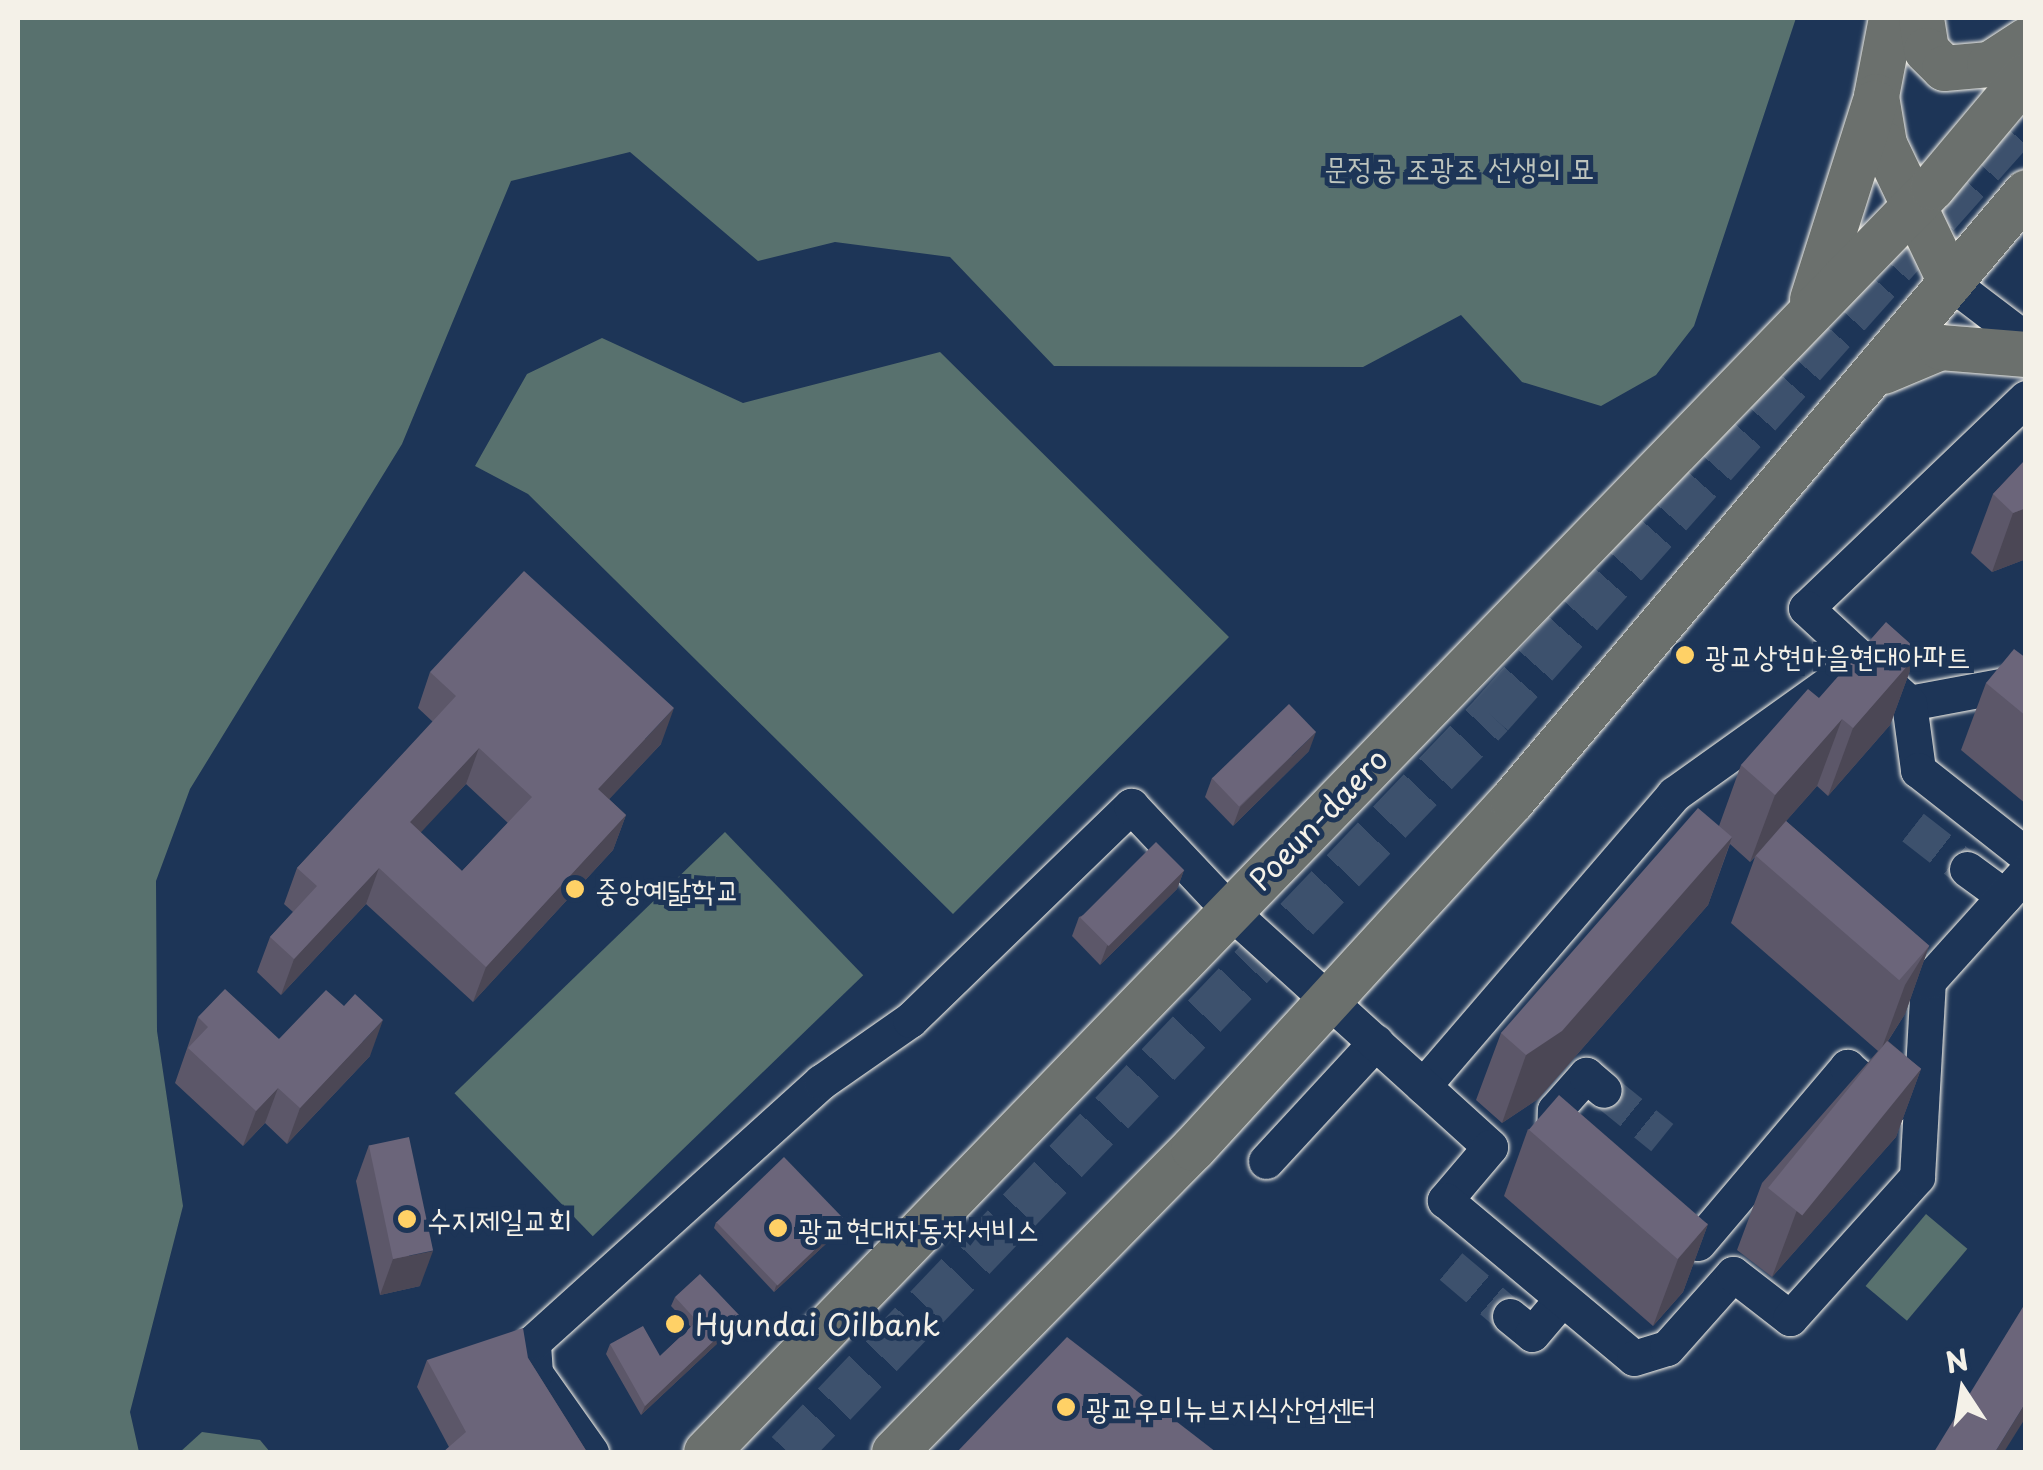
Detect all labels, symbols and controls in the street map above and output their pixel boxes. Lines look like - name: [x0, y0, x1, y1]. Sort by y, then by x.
- park label: 문정공 조광조 선생의 묘: [1324, 149, 1594, 185]
- place label: 광교상현마을현대아파트: [1705, 637, 1971, 673]
- marker: 광교상현마을현대아파트: [1674, 644, 1696, 666]
- street label: Poeun-daero: [1241, 741, 1395, 897]
- place label: 중앙예닮학교: [595, 871, 740, 907]
- marker: 중앙예닮학교: [564, 878, 586, 900]
- place label: 수지제일교회: [427, 1201, 572, 1237]
- marker: 수지제일교회: [396, 1208, 418, 1230]
- place label: 광교현대자동차서비스: [798, 1210, 1039, 1246]
- marker: 광교현대자동차서비스: [767, 1217, 789, 1239]
- place label: Hyundai Oilbank: [695, 1306, 939, 1342]
- marker: Hyundai Oilbank: [664, 1313, 686, 1335]
- text: N: [1941, 1337, 1972, 1384]
- north arrow: [1913, 1340, 2013, 1440]
- place label: 광교우미뉴브지식산업센터: [1086, 1389, 1376, 1425]
- marker: 광교우미뉴브지식산업센터: [1055, 1396, 1077, 1418]

